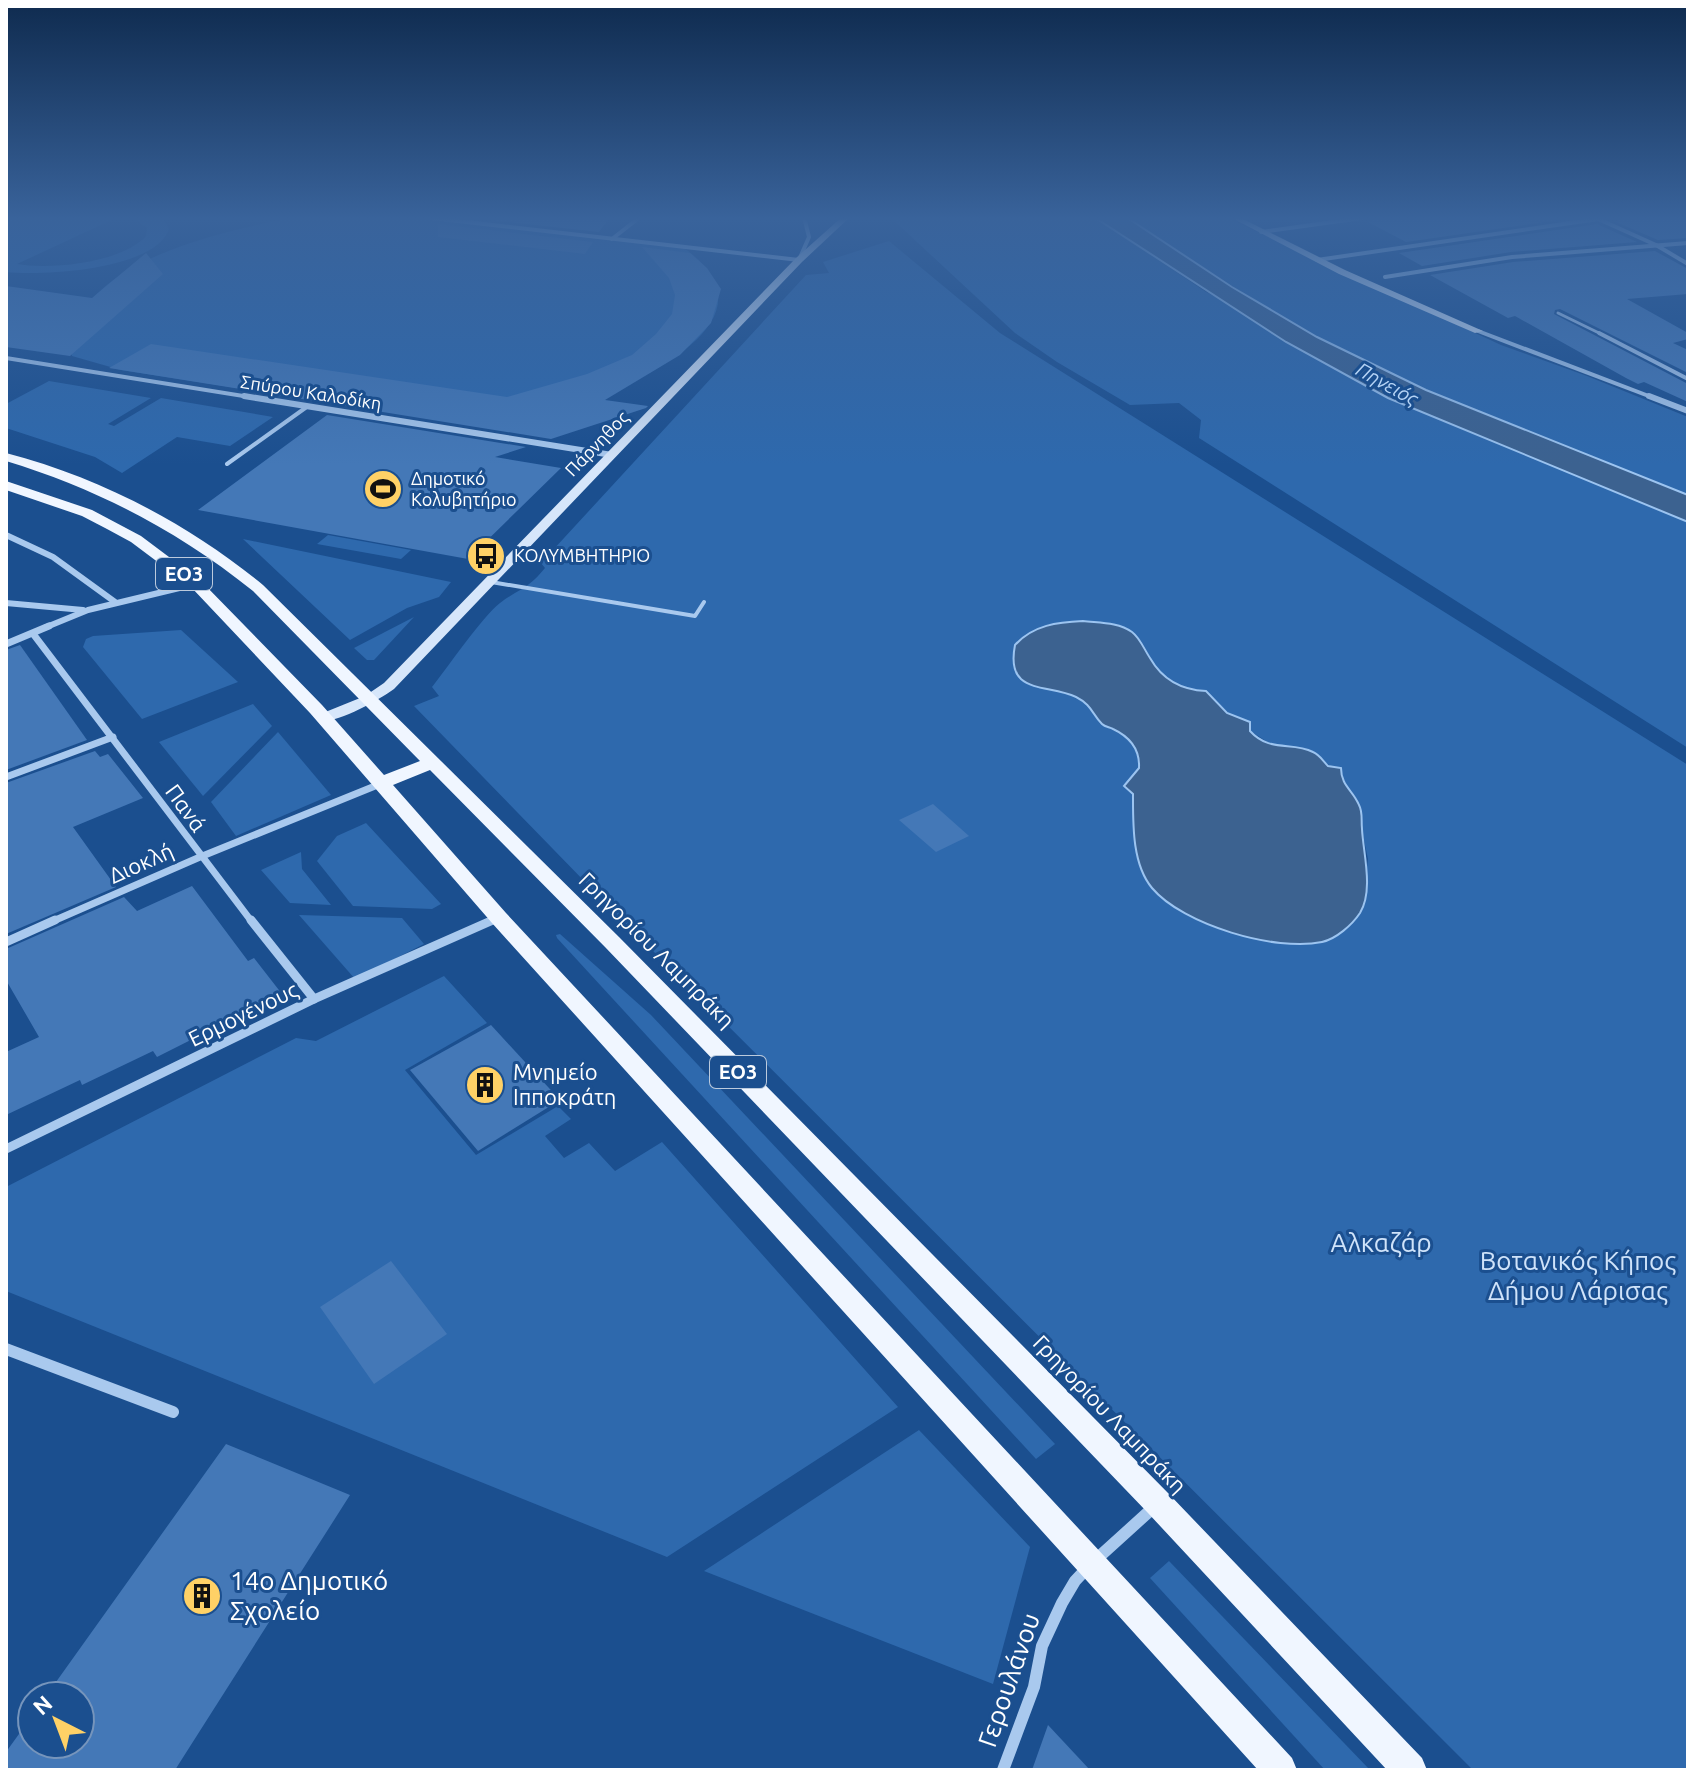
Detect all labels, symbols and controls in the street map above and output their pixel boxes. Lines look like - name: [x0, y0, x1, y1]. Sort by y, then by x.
- water label: Πηνειός: [1352, 357, 1423, 411]
- street label: Σπύρου Καλοδίκη: [239, 371, 383, 413]
- street label: Πάρνηθος: [561, 407, 633, 481]
- sports icon: Δημοτικό Κολυβητήριο: [362, 468, 404, 510]
- place label: Δημοτικό Κολυβητήριο: [411, 468, 516, 509]
- bus stop icon: ΚΟΛΥΜΒΗΤΗΡΙΟ: [465, 535, 507, 577]
- place label: ΚΟΛΥΜΒΗΤΗΡΙΟ: [514, 545, 650, 565]
- road number: ΕΟ3: [156, 558, 212, 590]
- street label: Πανά: [161, 779, 212, 836]
- street label: Διοκλή: [105, 837, 177, 888]
- street label: Γρηγορίου Λαμπράκη: [575, 867, 740, 1032]
- street label: Ερμογένους: [184, 976, 302, 1052]
- road number: ΕΟ3: [710, 1056, 766, 1088]
- place label: Μνημείο Ιπποκράτη: [513, 1059, 616, 1109]
- building icon: Μνημείο Ιπποκράτη: [464, 1064, 506, 1106]
- park label: Αλκαζάρ: [1330, 1228, 1432, 1258]
- park label: Βοτανικός Κήπος Δήμου Λάρισας: [1480, 1246, 1676, 1306]
- street label: Γρηγορίου Λαμπράκη: [1029, 1330, 1192, 1498]
- place label: 14ο Δημοτικό Σχολείο: [230, 1566, 388, 1625]
- building icon: 14ο Δημοτικό Σχολείο: [181, 1575, 223, 1617]
- street label: Γερουλάνου: [972, 1609, 1045, 1751]
- north arrow: [16, 1680, 96, 1760]
- text: N: [28, 1690, 57, 1720]

